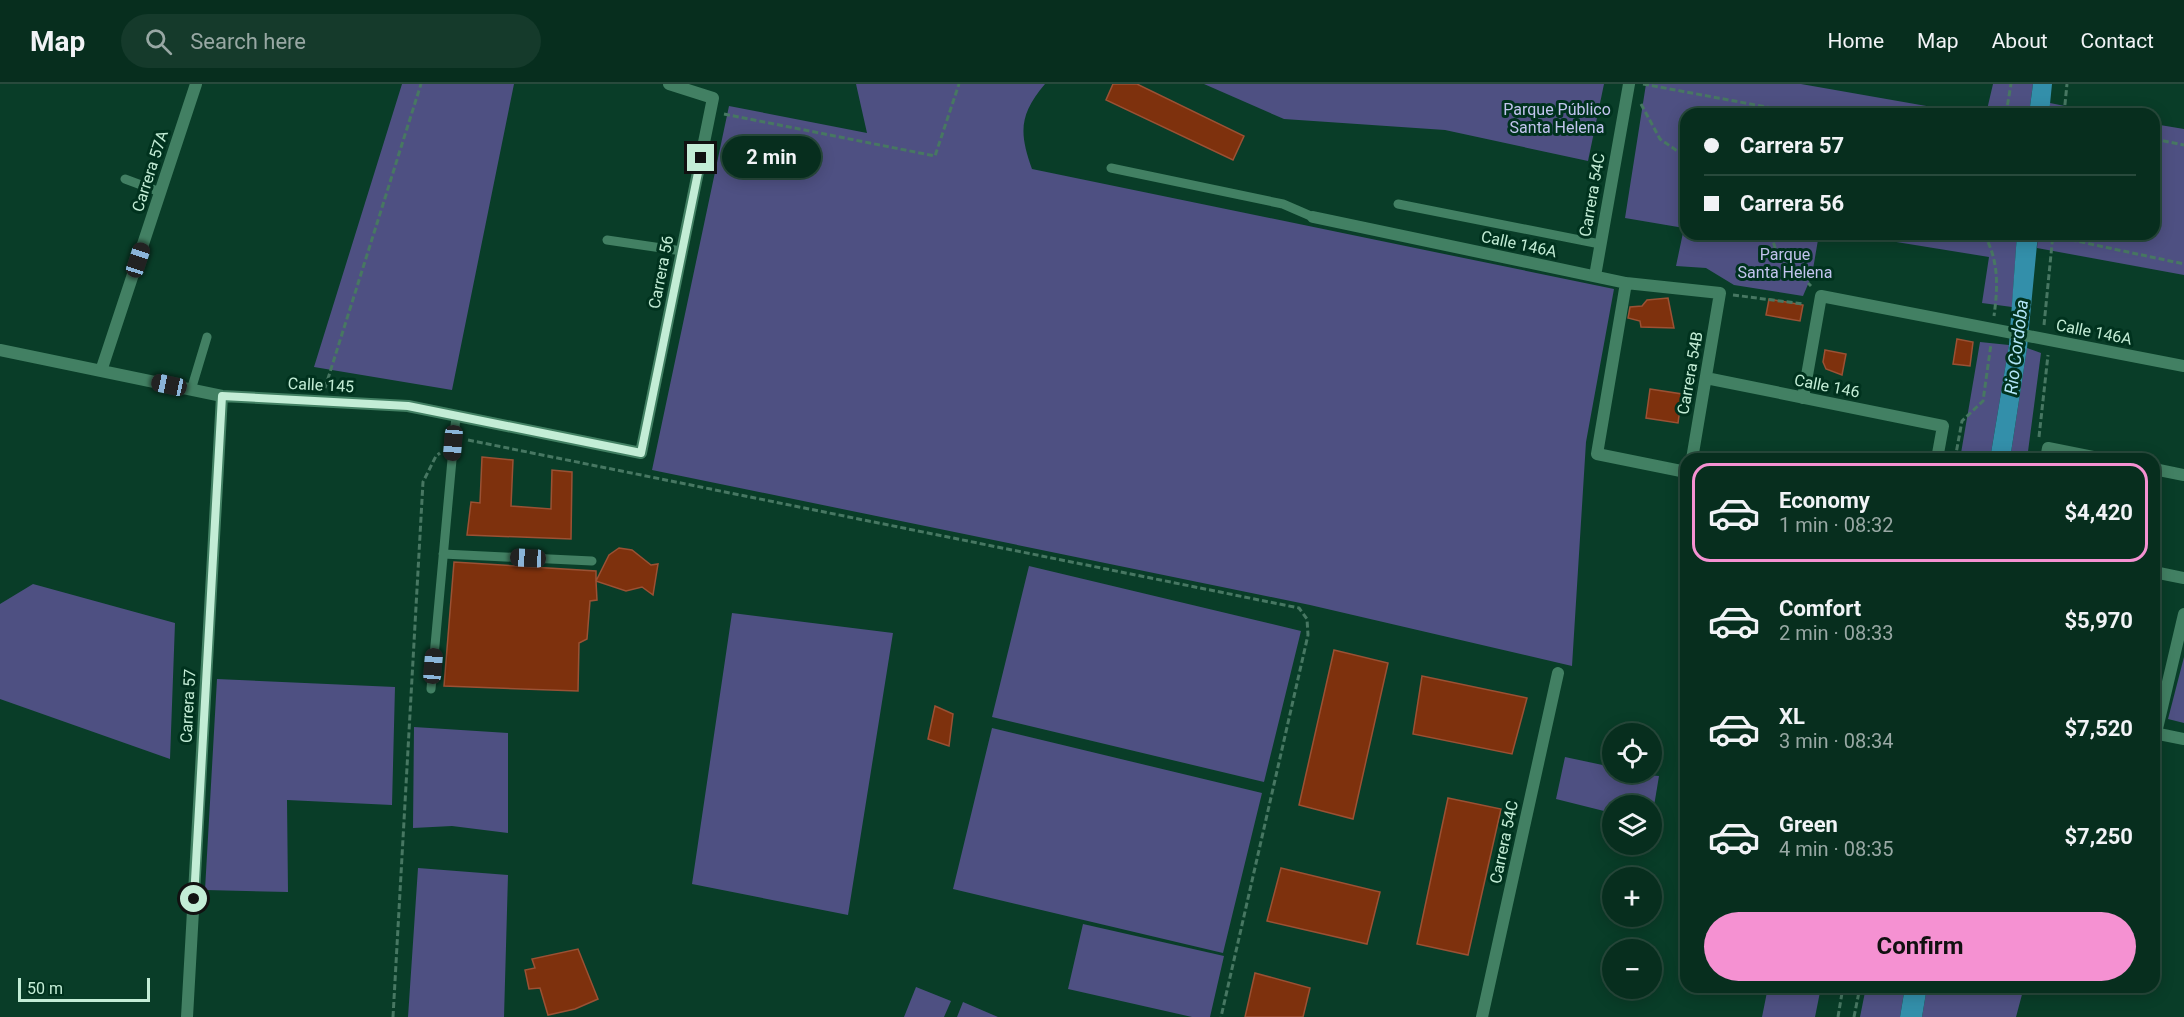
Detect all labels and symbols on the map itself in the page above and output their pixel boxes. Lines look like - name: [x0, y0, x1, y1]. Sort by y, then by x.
- park label: Parque Público Santa Helena: [1503, 100, 1611, 137]
- street label: Carrera 57A: [128, 127, 172, 214]
- callout: 2 min: [722, 137, 821, 179]
- route end: [687, 144, 714, 171]
- street label: Carrera 54C: [1575, 152, 1609, 238]
- street label: Calle 146A: [1479, 227, 1559, 261]
- street label: Carrera 56: [645, 234, 677, 310]
- car: [124, 240, 152, 280]
- park label: Parque Santa Helena: [1738, 245, 1832, 282]
- water label: Rio Cordoba: [2000, 298, 2032, 396]
- street label: Calle 146A: [2055, 315, 2134, 349]
- street label: Carrera 54B: [1673, 330, 1707, 416]
- street label: Calle 146: [1793, 370, 1861, 402]
- car: [150, 372, 188, 398]
- street label: Calle 145: [287, 374, 355, 396]
- car: [442, 424, 464, 462]
- car: [510, 548, 546, 568]
- car: [422, 647, 444, 685]
- street label: Carrera 57: [177, 669, 199, 743]
- street label: Carrera 54C: [1486, 799, 1522, 885]
- route start: [180, 885, 207, 912]
- scale bar: [18, 975, 150, 1002]

